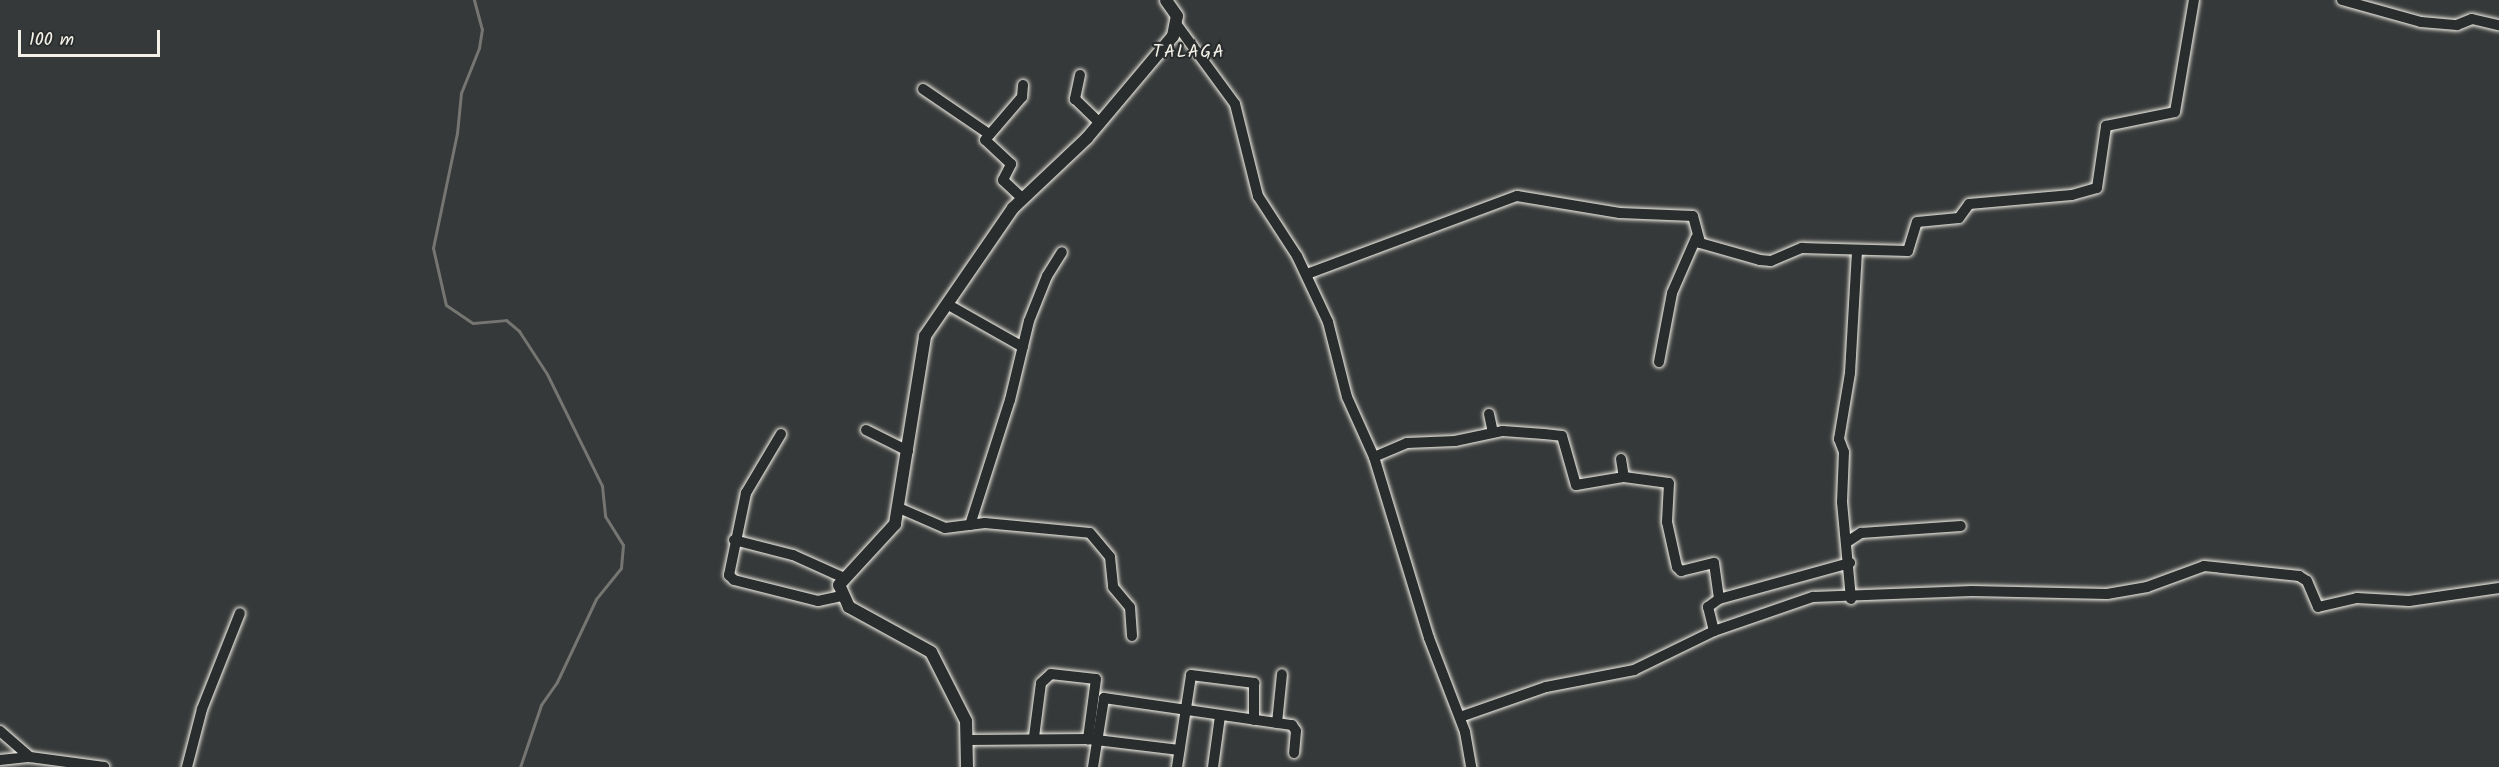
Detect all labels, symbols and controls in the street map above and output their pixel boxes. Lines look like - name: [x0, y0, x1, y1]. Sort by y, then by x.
- scale bar: [21, 18, 164, 56]
- text: 100 m: [29, 26, 74, 55]
- district label: TALAGA: [1153, 42, 1225, 64]

